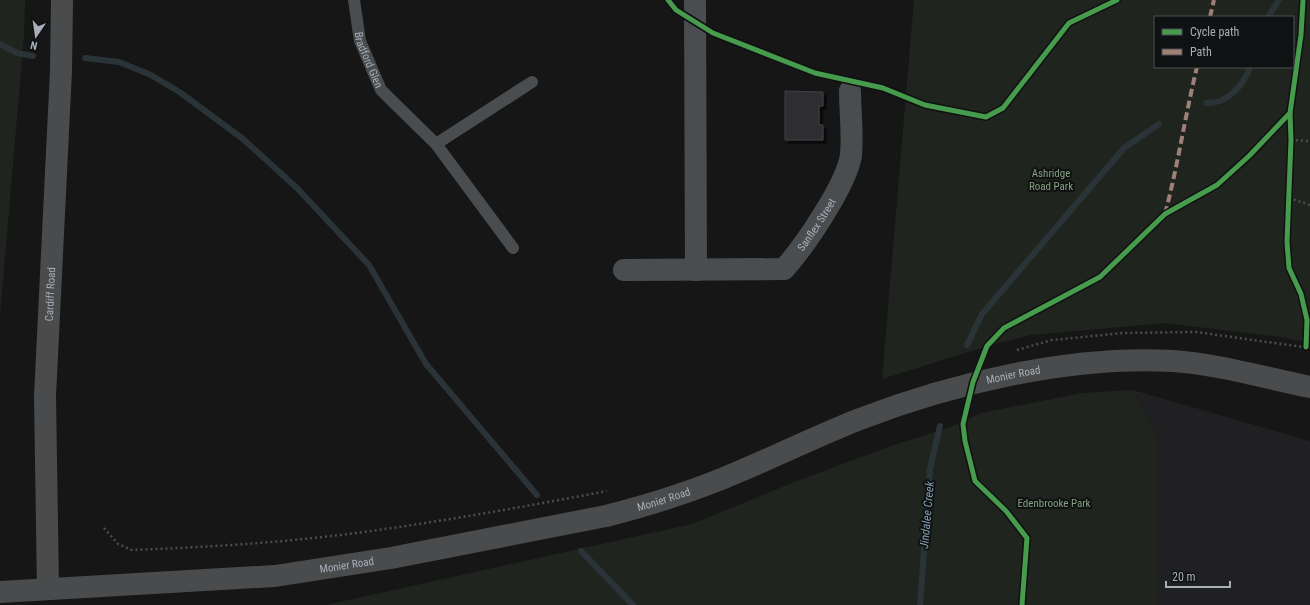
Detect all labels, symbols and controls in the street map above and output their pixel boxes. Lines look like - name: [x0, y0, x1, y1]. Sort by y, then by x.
- north arrow: [16, 16, 56, 56]
- legend: [1154, 16, 1294, 68]
- text: Cycle path: [1190, 25, 1240, 39]
- street label: Bradford Glen: [352, 31, 385, 90]
- text: N: [29, 38, 39, 52]
- text: Path: [1190, 45, 1212, 59]
- park label: Ashridge Road Park: [1029, 167, 1073, 193]
- street label: Sanflex Street: [795, 196, 839, 254]
- street label: Cardiff Road: [43, 267, 58, 322]
- street label: Monier Road: [985, 363, 1041, 387]
- water label: Jindalee Creek: [917, 480, 937, 549]
- street label: Monier Road: [636, 485, 692, 514]
- park label: Edenbrooke Park: [1017, 497, 1091, 510]
- street label: Monier Road: [319, 555, 375, 576]
- scale bar: [1166, 563, 1230, 589]
- text: 20 m: [1172, 570, 1196, 584]

